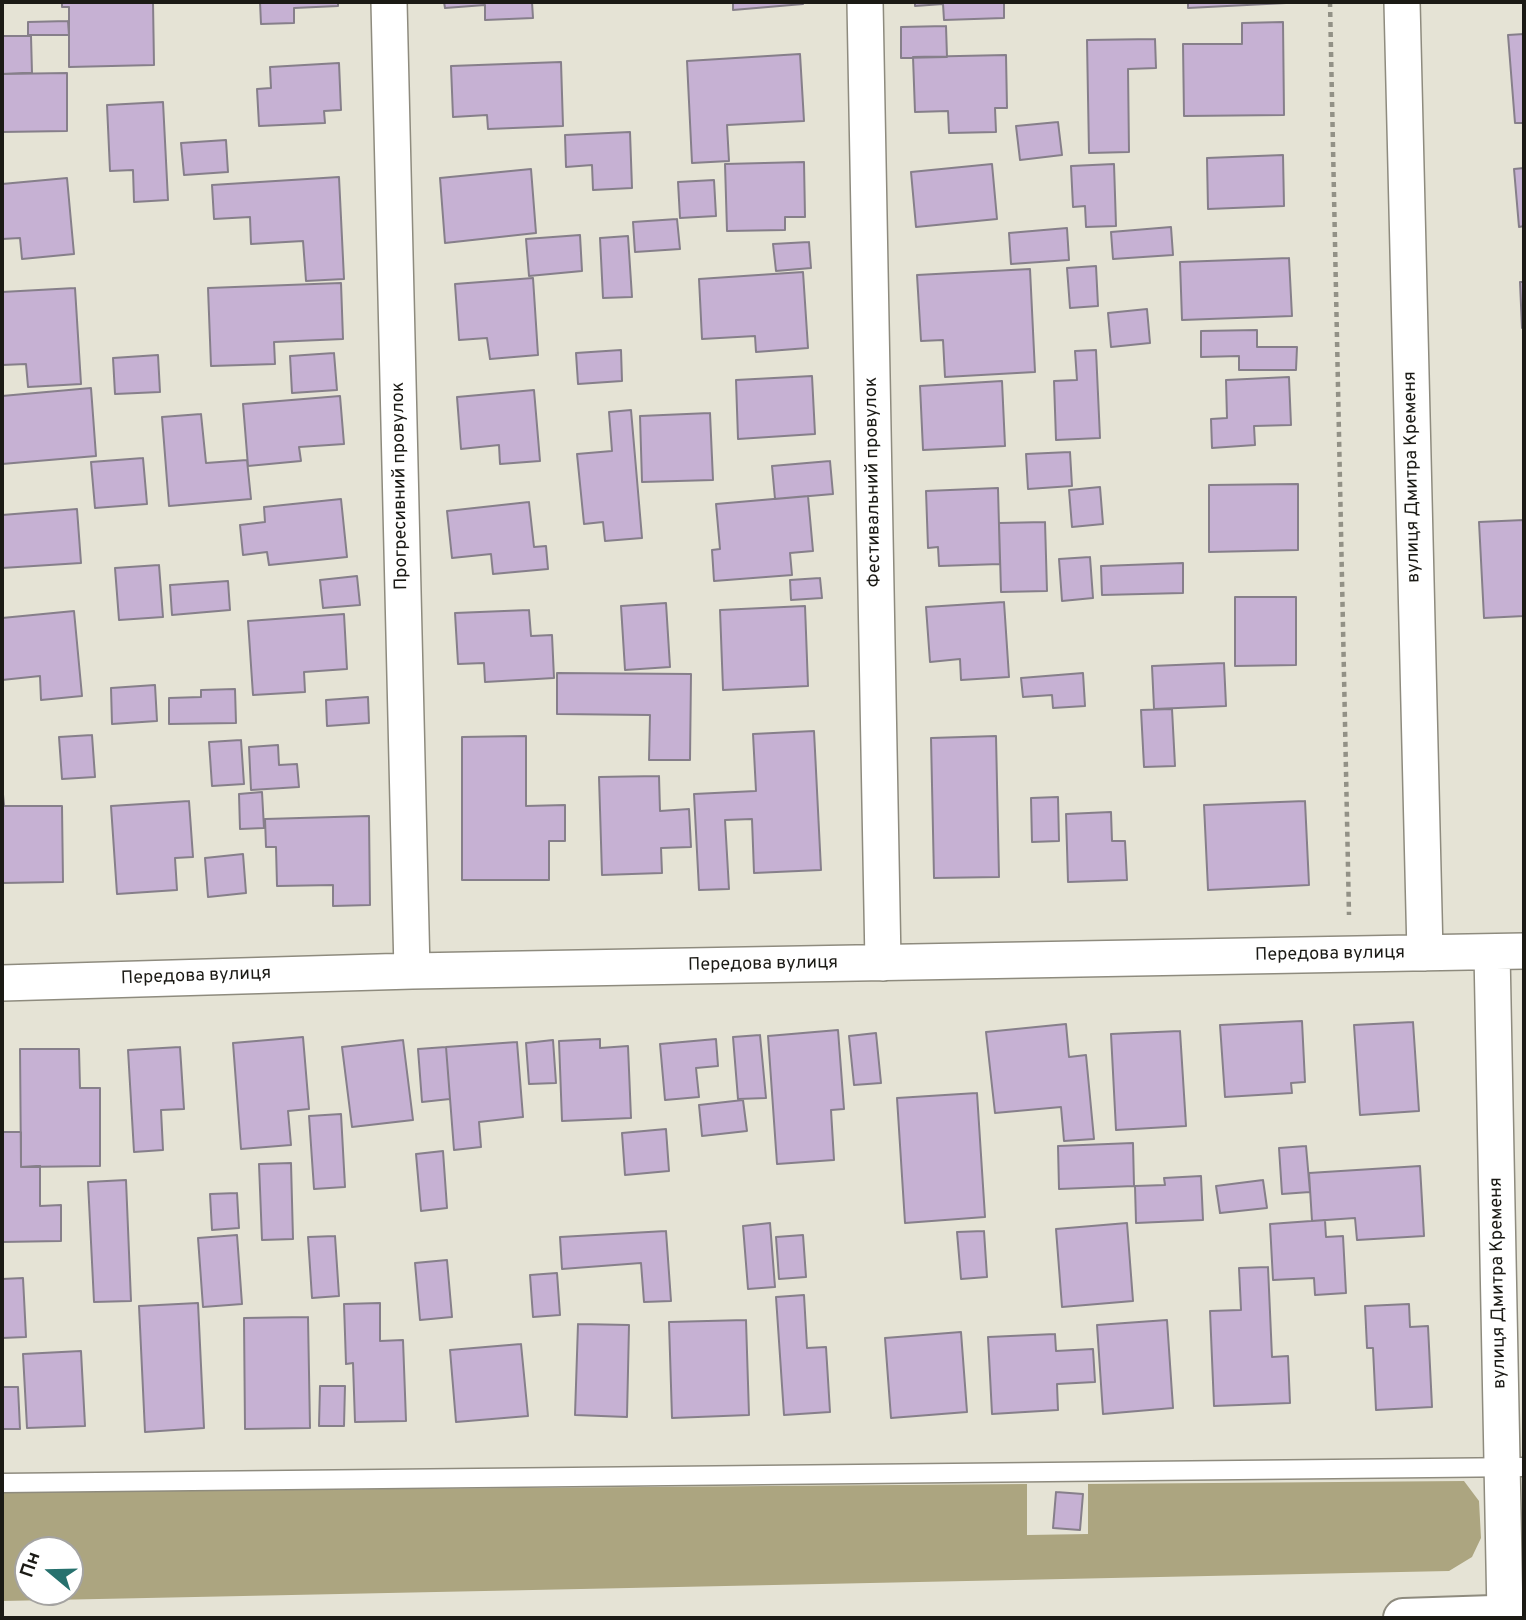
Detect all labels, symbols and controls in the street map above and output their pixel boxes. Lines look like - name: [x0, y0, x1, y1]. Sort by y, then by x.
- street label: вулиця Дмитра Кременя: [1400, 371, 1426, 583]
- street label: Фестивальний провулок: [861, 377, 887, 587]
- street label: Прогресивний провулок: [388, 382, 414, 590]
- street label: Передова вулиця: [1255, 943, 1405, 967]
- street label: Передова вулиця: [688, 953, 838, 977]
- street label: Передова вулиця: [121, 964, 271, 990]
- street label: вулиця Дмитра Кременя: [1486, 1177, 1512, 1389]
- north arrow: [14, 1536, 84, 1606]
- text: Пн: [16, 1549, 47, 1581]

